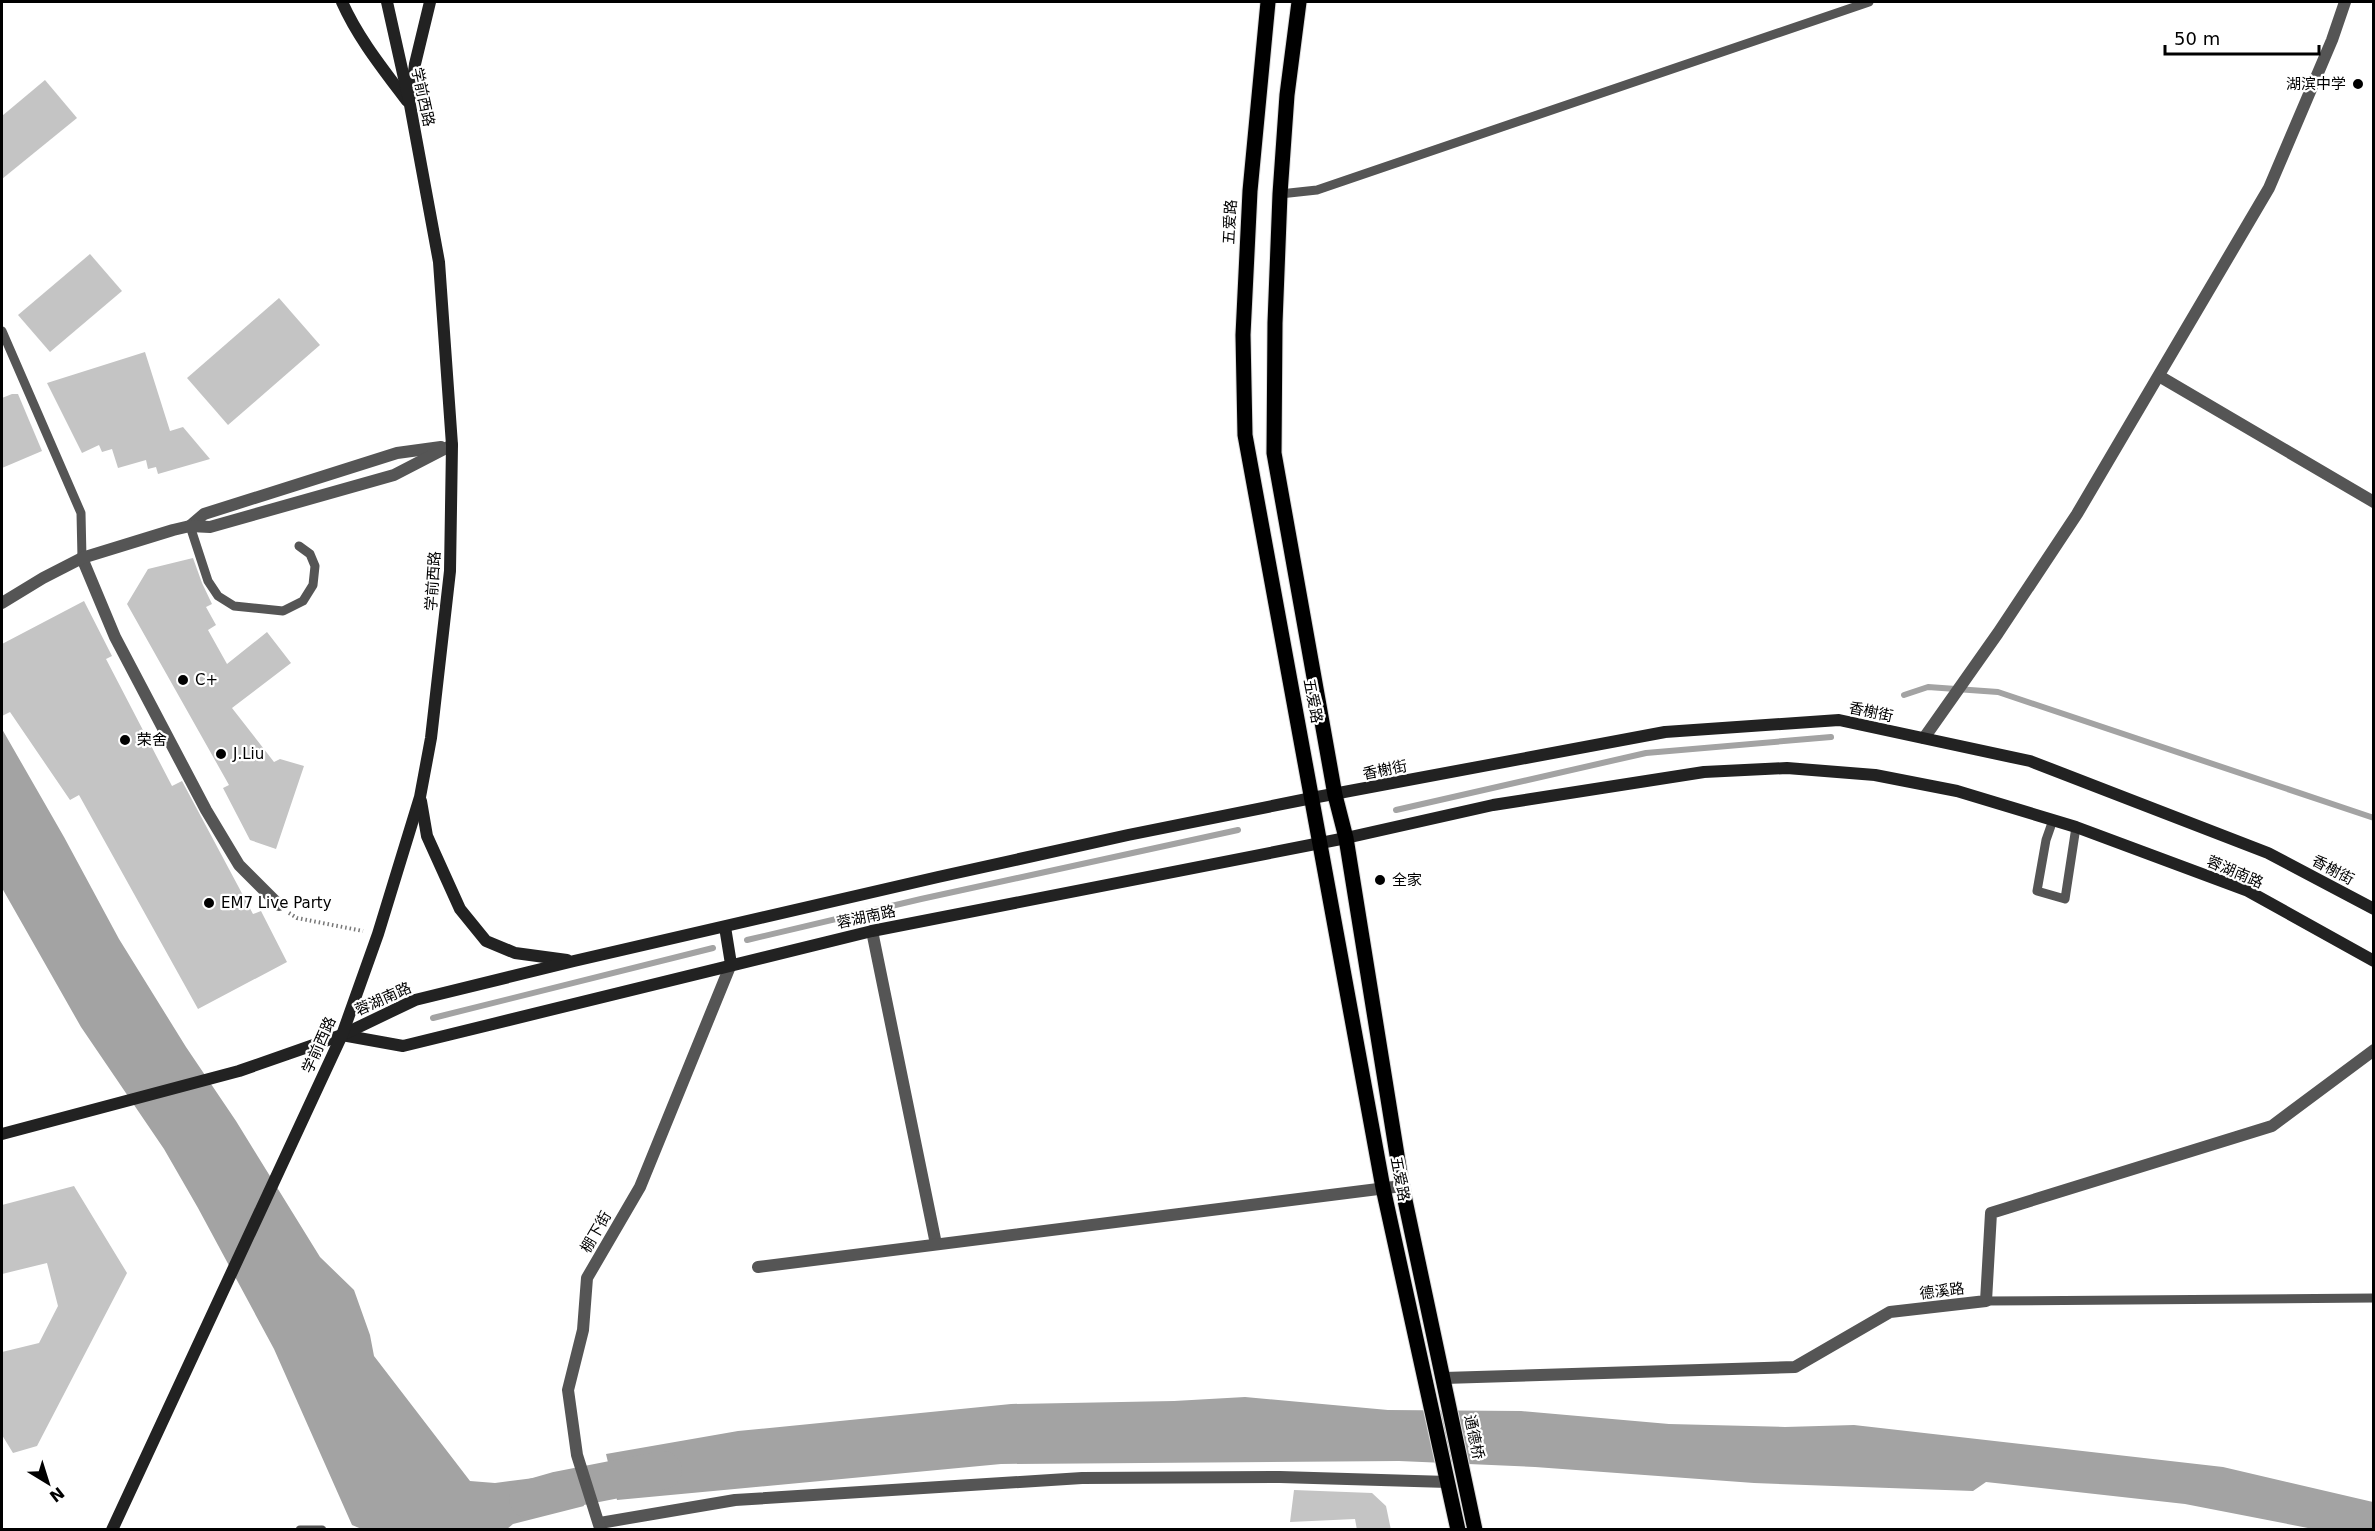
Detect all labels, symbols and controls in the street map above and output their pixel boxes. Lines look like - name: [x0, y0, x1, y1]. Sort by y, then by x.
- scale bar: [2165, 18, 2320, 56]
- text: 50 m: [2174, 28, 2220, 49]
- street label: 学前西路: [408, 66, 438, 128]
- place label: 湖滨中学: [2286, 75, 2346, 93]
- marker: 湖滨中学: [2351, 77, 2365, 91]
- street label: 五爱路: [1220, 199, 1240, 245]
- street label: 学前西路: [422, 550, 444, 612]
- place label: C+: [195, 671, 218, 689]
- marker: C+: [176, 673, 190, 687]
- street label: 五爱路: [1300, 677, 1326, 725]
- street label: 香榭街: [1847, 699, 1895, 725]
- place label: 荣舍: [137, 731, 167, 749]
- marker: 荣舍: [118, 733, 132, 747]
- place label: J.Liu: [232, 745, 264, 763]
- marker: J.Liu: [214, 747, 228, 761]
- street label: 香榭街: [1361, 757, 1409, 783]
- street label: 香榭街: [2309, 851, 2357, 889]
- street label: 蓉湖南路: [2204, 852, 2266, 892]
- place label: 全家: [1392, 871, 1422, 889]
- marker: 全家: [1373, 873, 1387, 887]
- place label: EM7 Live Party: [221, 894, 332, 912]
- marker: EM7 Live Party: [202, 896, 216, 910]
- street label: 蓉湖南路: [835, 902, 897, 932]
- street label: 蓉湖南路: [352, 979, 414, 1019]
- street label: 学前西路: [299, 1014, 339, 1076]
- street label: 五爱路: [1387, 1155, 1413, 1203]
- street label: 棚下街: [577, 1208, 615, 1256]
- street label: 德溪路: [1919, 1279, 1965, 1303]
- street label: 通德桥: [1461, 1413, 1487, 1461]
- north arrow: [18, 1453, 78, 1513]
- text: N: [46, 1483, 68, 1506]

